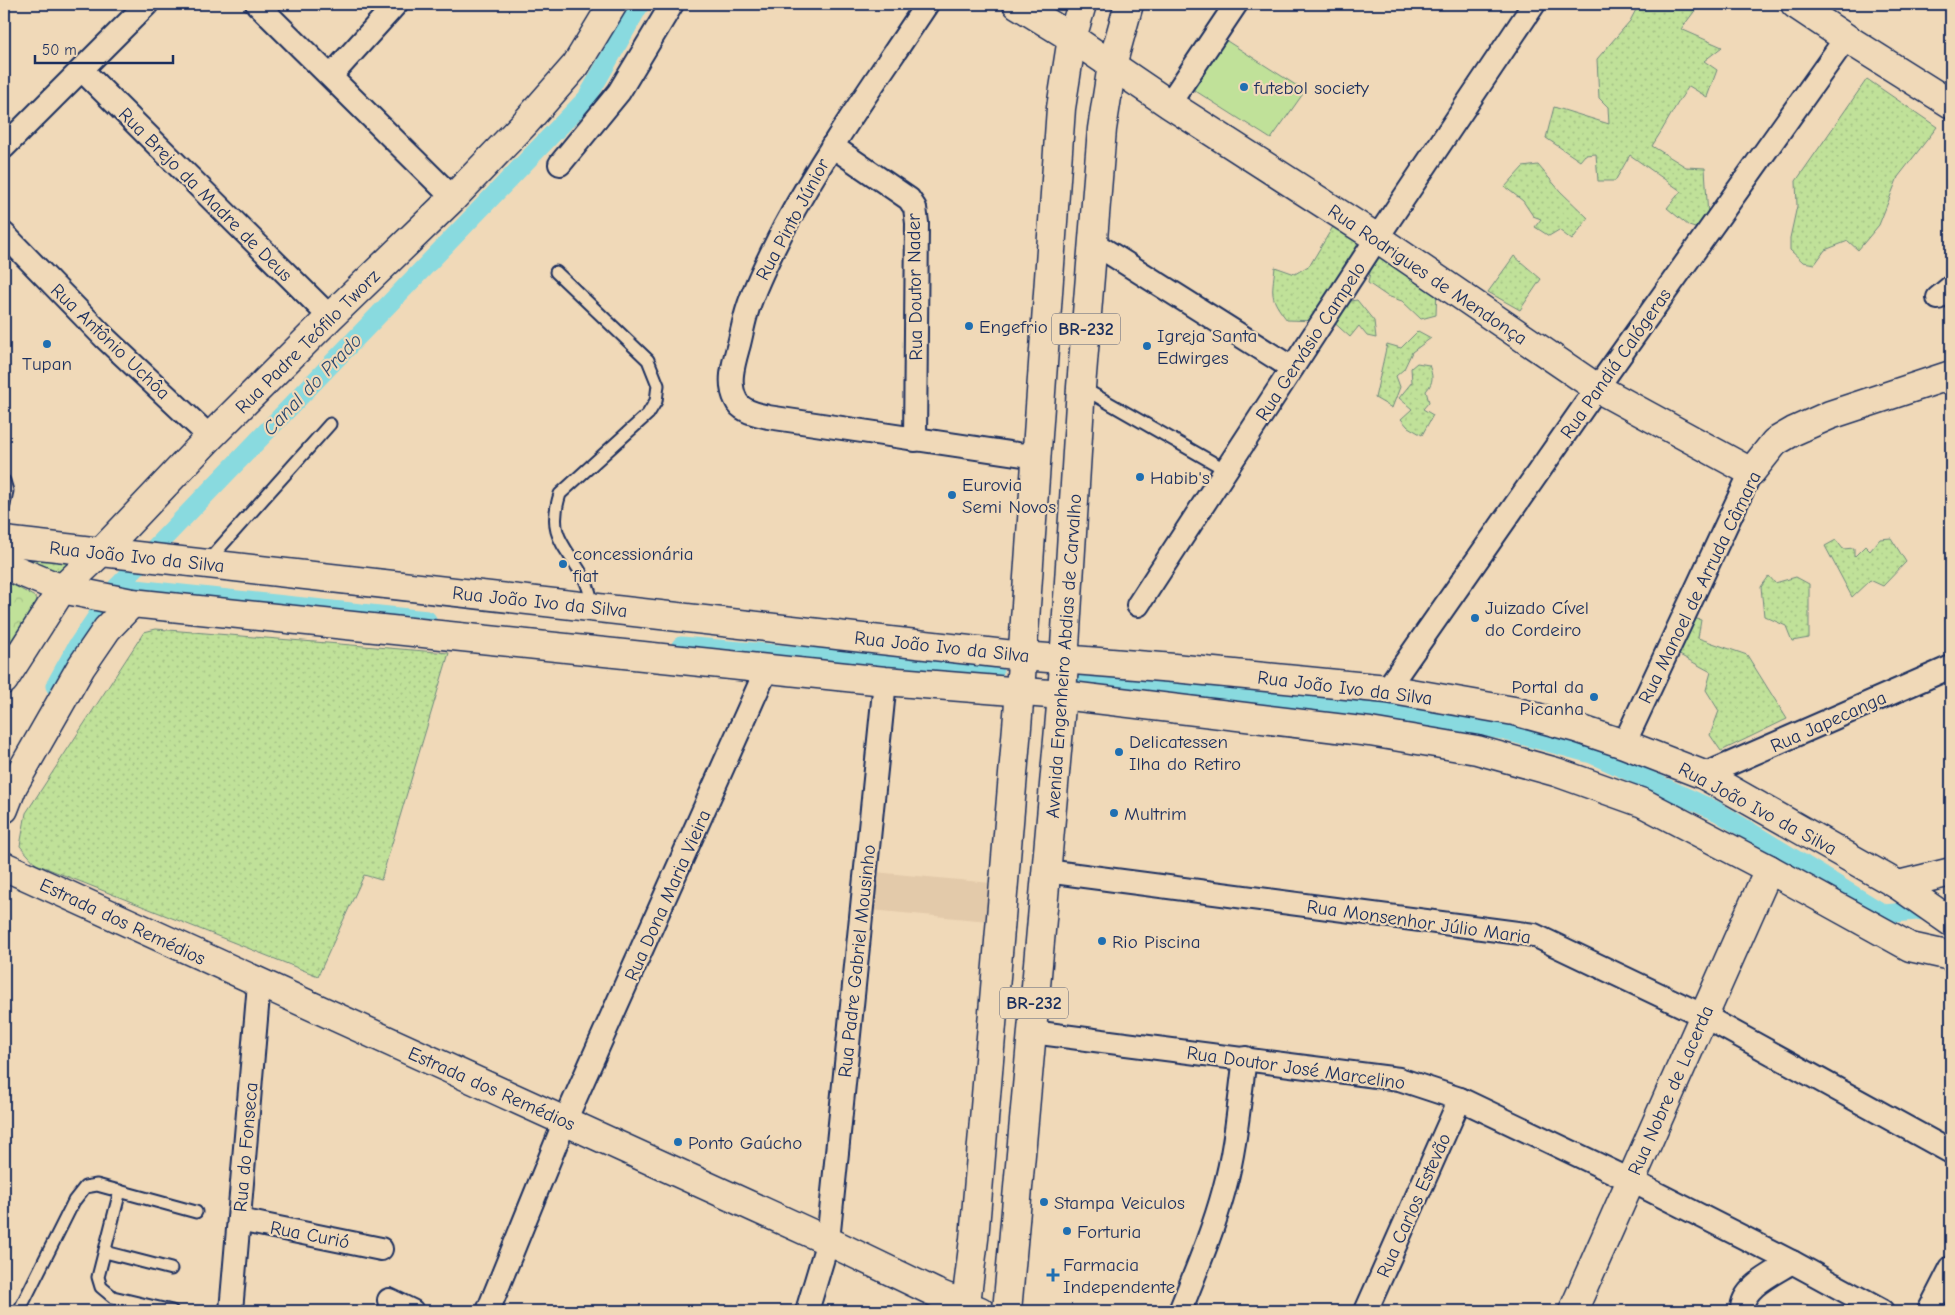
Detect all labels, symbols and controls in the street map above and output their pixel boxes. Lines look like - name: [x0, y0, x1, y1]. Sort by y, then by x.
- scale bar: [35, 32, 172, 64]
- text: 50 m: [42, 41, 77, 59]
- place label: futebol society: [1253, 77, 1369, 99]
- marker: futebol society: [1238, 81, 1250, 93]
- street label: Rua Brejo da Madre de Deus: [114, 103, 297, 286]
- street label: Rua Pinto Júnior: [752, 154, 834, 284]
- street label: Rua Rodrigues de Mendonça: [1324, 200, 1531, 350]
- street label: Rua Doutor Nader: [903, 213, 927, 361]
- street label: Rua Gervásio Campelo: [1251, 258, 1370, 425]
- street label: Rua Padre Teófilo Tworz: [231, 265, 384, 418]
- street label: Rua Antônio Uchôa: [46, 279, 174, 404]
- street label: Rua Pandiá Calógeras: [1556, 284, 1676, 443]
- road number: BR-232: [1052, 314, 1120, 344]
- place label: Engefrio: [979, 316, 1048, 338]
- marker: Engefrio: [963, 320, 975, 332]
- place label: Igreja Santa Edwirges: [1157, 325, 1257, 369]
- water label: Canal do Prado: [258, 329, 367, 440]
- marker: Tupan: [41, 338, 53, 350]
- marker: Igreja Santa Edwirges: [1141, 340, 1153, 352]
- place label: Tupan: [22, 353, 72, 375]
- place label: Habib's: [1150, 467, 1210, 489]
- street label: Rua Manoel de Arruda Câmara: [1634, 468, 1766, 707]
- marker: Habib's: [1134, 471, 1146, 483]
- place label: Eurovia Semi Novos: [962, 474, 1056, 518]
- marker: Eurovia Semi Novos: [946, 489, 958, 501]
- street label: Avenida Engenheiro Abdias de Carvalho: [1042, 493, 1086, 819]
- street label: Rua João Ivo da Silva: [48, 537, 226, 577]
- place label: concessionária fiat: [572, 543, 694, 587]
- marker: concessionária fiat: [557, 558, 569, 570]
- street label: Rua João Ivo da Silva: [451, 582, 629, 622]
- place label: Juizado Cível do Cordeiro: [1485, 597, 1589, 641]
- marker: Juizado Cível do Cordeiro: [1469, 612, 1481, 624]
- street label: Rua João Ivo da Silva: [853, 627, 1031, 667]
- street label: Rua João Ivo da Silva: [1256, 666, 1434, 710]
- place label: Portal da Picanha: [1511, 676, 1584, 720]
- street label: Rua Japecanga: [1767, 687, 1890, 757]
- marker: Portal da Picanha: [1588, 691, 1600, 703]
- place label: Delicatessen Ilha do Retiro: [1129, 731, 1241, 775]
- marker: Delicatessen Ilha do Retiro: [1113, 746, 1125, 758]
- street label: Rua João Ivo da Silva: [1675, 758, 1840, 860]
- place label: Multrim: [1124, 803, 1187, 825]
- street label: Rua Dona Maria Vieira: [620, 806, 716, 984]
- marker: Multrim: [1108, 807, 1120, 819]
- street label: Rua Padre Gabriel Mousinho: [834, 844, 880, 1079]
- street label: Estrada dos Remédios: [36, 874, 209, 970]
- street label: Rua Monsenhor Júlio Maria: [1305, 895, 1532, 949]
- place label: Rio Piscina: [1112, 931, 1201, 953]
- marker: Rio Piscina: [1096, 935, 1108, 947]
- road number: BR-232: [1000, 988, 1068, 1018]
- street label: Rua Nobre de Lacerda: [1624, 1002, 1718, 1179]
- street label: Estrada dos Remédios: [405, 1042, 579, 1136]
- street label: Rua Doutor José Marcelino: [1185, 1042, 1407, 1094]
- street label: Rua do Fonseca: [229, 1081, 263, 1213]
- street label: Rua Carlos Estevão: [1372, 1130, 1456, 1281]
- place label: Ponto Gaúcho: [688, 1132, 802, 1154]
- marker: Ponto Gaúcho: [672, 1136, 684, 1148]
- place label: Stampa Veiculos: [1054, 1192, 1185, 1214]
- marker: Stampa Veiculos: [1038, 1196, 1050, 1208]
- street label: Rua Curió: [268, 1217, 351, 1253]
- place label: Forturia: [1077, 1221, 1141, 1243]
- marker: Forturia: [1061, 1225, 1073, 1237]
- place label: Farmacia Independente: [1063, 1254, 1175, 1298]
- marker: Farmacia Independente: [1047, 1269, 1059, 1281]

